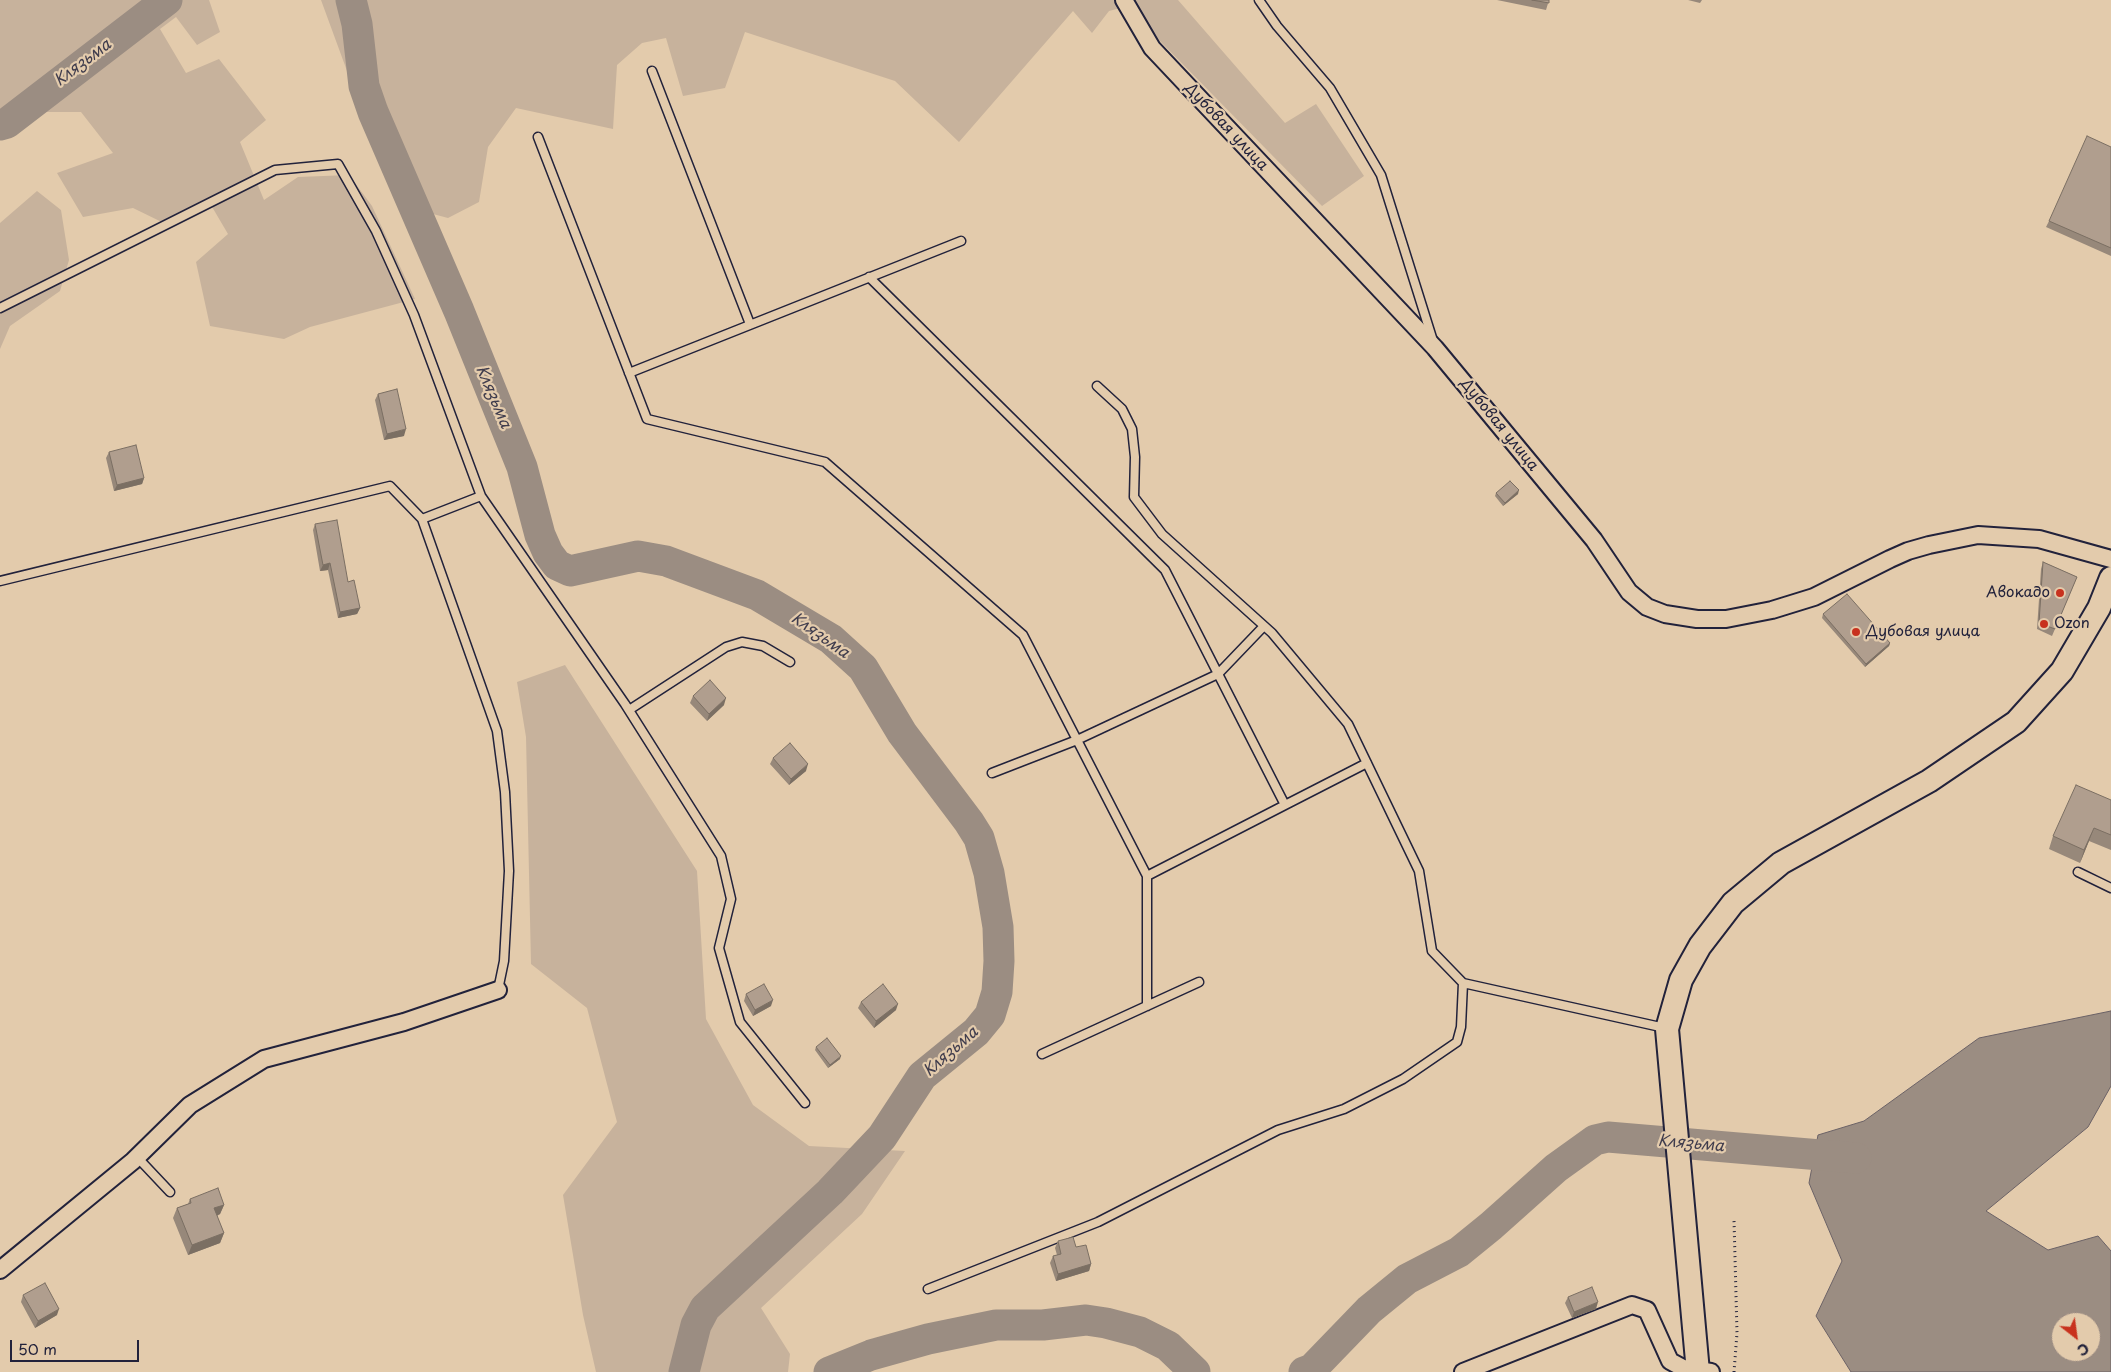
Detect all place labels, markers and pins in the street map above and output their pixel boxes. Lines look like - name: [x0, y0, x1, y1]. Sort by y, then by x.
- place label: Авокадо: [1986, 584, 2050, 602]
- marker: Авокадо: [2054, 587, 2066, 599]
- place label: Ozon: [2054, 615, 2090, 633]
- marker: Ozon: [2038, 618, 2050, 630]
- place label: Дубовая улица: [1866, 623, 1980, 641]
- marker: Дубовая улица: [1850, 626, 1862, 638]

